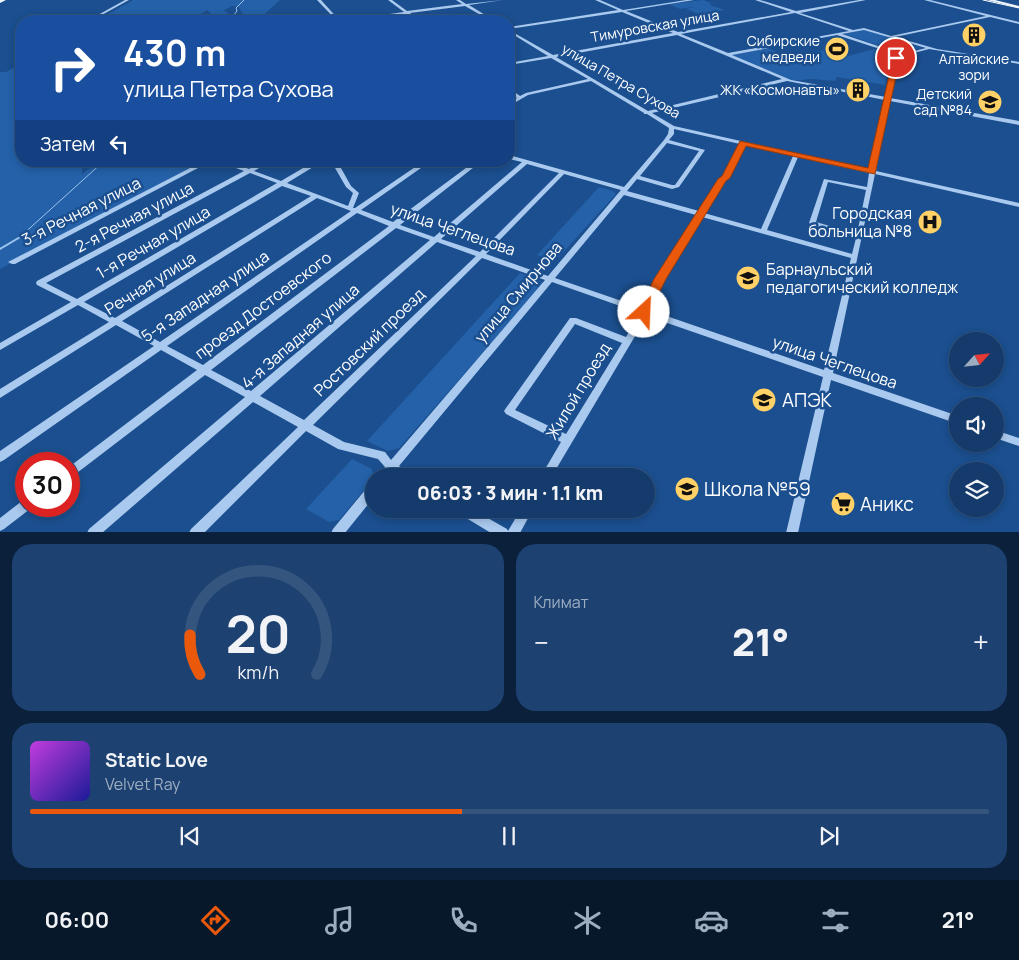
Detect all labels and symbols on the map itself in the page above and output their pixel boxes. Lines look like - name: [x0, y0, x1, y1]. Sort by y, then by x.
- street label: Тимуровская улица: [589, 5, 721, 46]
- building icon: Алтайские зори: [961, 22, 987, 48]
- place label: Сибирские медведи: [747, 31, 820, 66]
- sports icon: Сибирские медведи: [824, 36, 850, 62]
- pin: [875, 37, 917, 79]
- street label: улица Петра Сухова: [558, 39, 684, 122]
- place label: Алтайские зори: [939, 49, 1009, 84]
- building icon: ЖК «Космонавты»: [845, 77, 871, 103]
- place label: ЖК «Космонавты»: [720, 80, 840, 99]
- place label: Детский сад №84: [913, 84, 972, 119]
- school or university icon: Детский сад №84: [977, 89, 1003, 115]
- street label: 3-я Речная улица: [18, 171, 144, 251]
- street label: 2-я Речная улица: [71, 176, 197, 258]
- street label: улица Чеглецова: [388, 197, 518, 261]
- street label: 1-я Речная улица: [93, 202, 213, 282]
- place label: Городская больница №8: [808, 202, 912, 242]
- hospital icon: Городская больница №8: [917, 209, 943, 235]
- street label: улица Смирнова: [469, 237, 567, 347]
- street label: 5-я Западная улица: [137, 245, 273, 347]
- street label: проезд Достоевского: [190, 246, 336, 364]
- street label: Речная улица: [101, 247, 199, 319]
- place label: Барнаульский педагогический колледж: [766, 258, 959, 298]
- school or university icon: Барнаульский педагогический колледж: [735, 265, 761, 291]
- street label: 4-я Западная улица: [236, 279, 364, 393]
- street label: Ростовский проезд: [309, 283, 430, 401]
- position arrow: [617, 285, 669, 337]
- street label: улица Чеглецова: [770, 330, 900, 394]
- north arrow: [949, 332, 1004, 388]
- street label: Жилой проезд: [540, 338, 616, 443]
- school or university icon: АПЭК: [751, 387, 777, 413]
- place label: АПЭК: [782, 387, 833, 413]
- speed limit sign: 30: [15, 452, 80, 517]
- school or university icon: Школа №59: [674, 476, 700, 502]
- place label: Школа №59: [704, 476, 811, 502]
- supermarket icon: Аникс: [830, 491, 856, 517]
- place label: Аникс: [860, 491, 914, 517]

